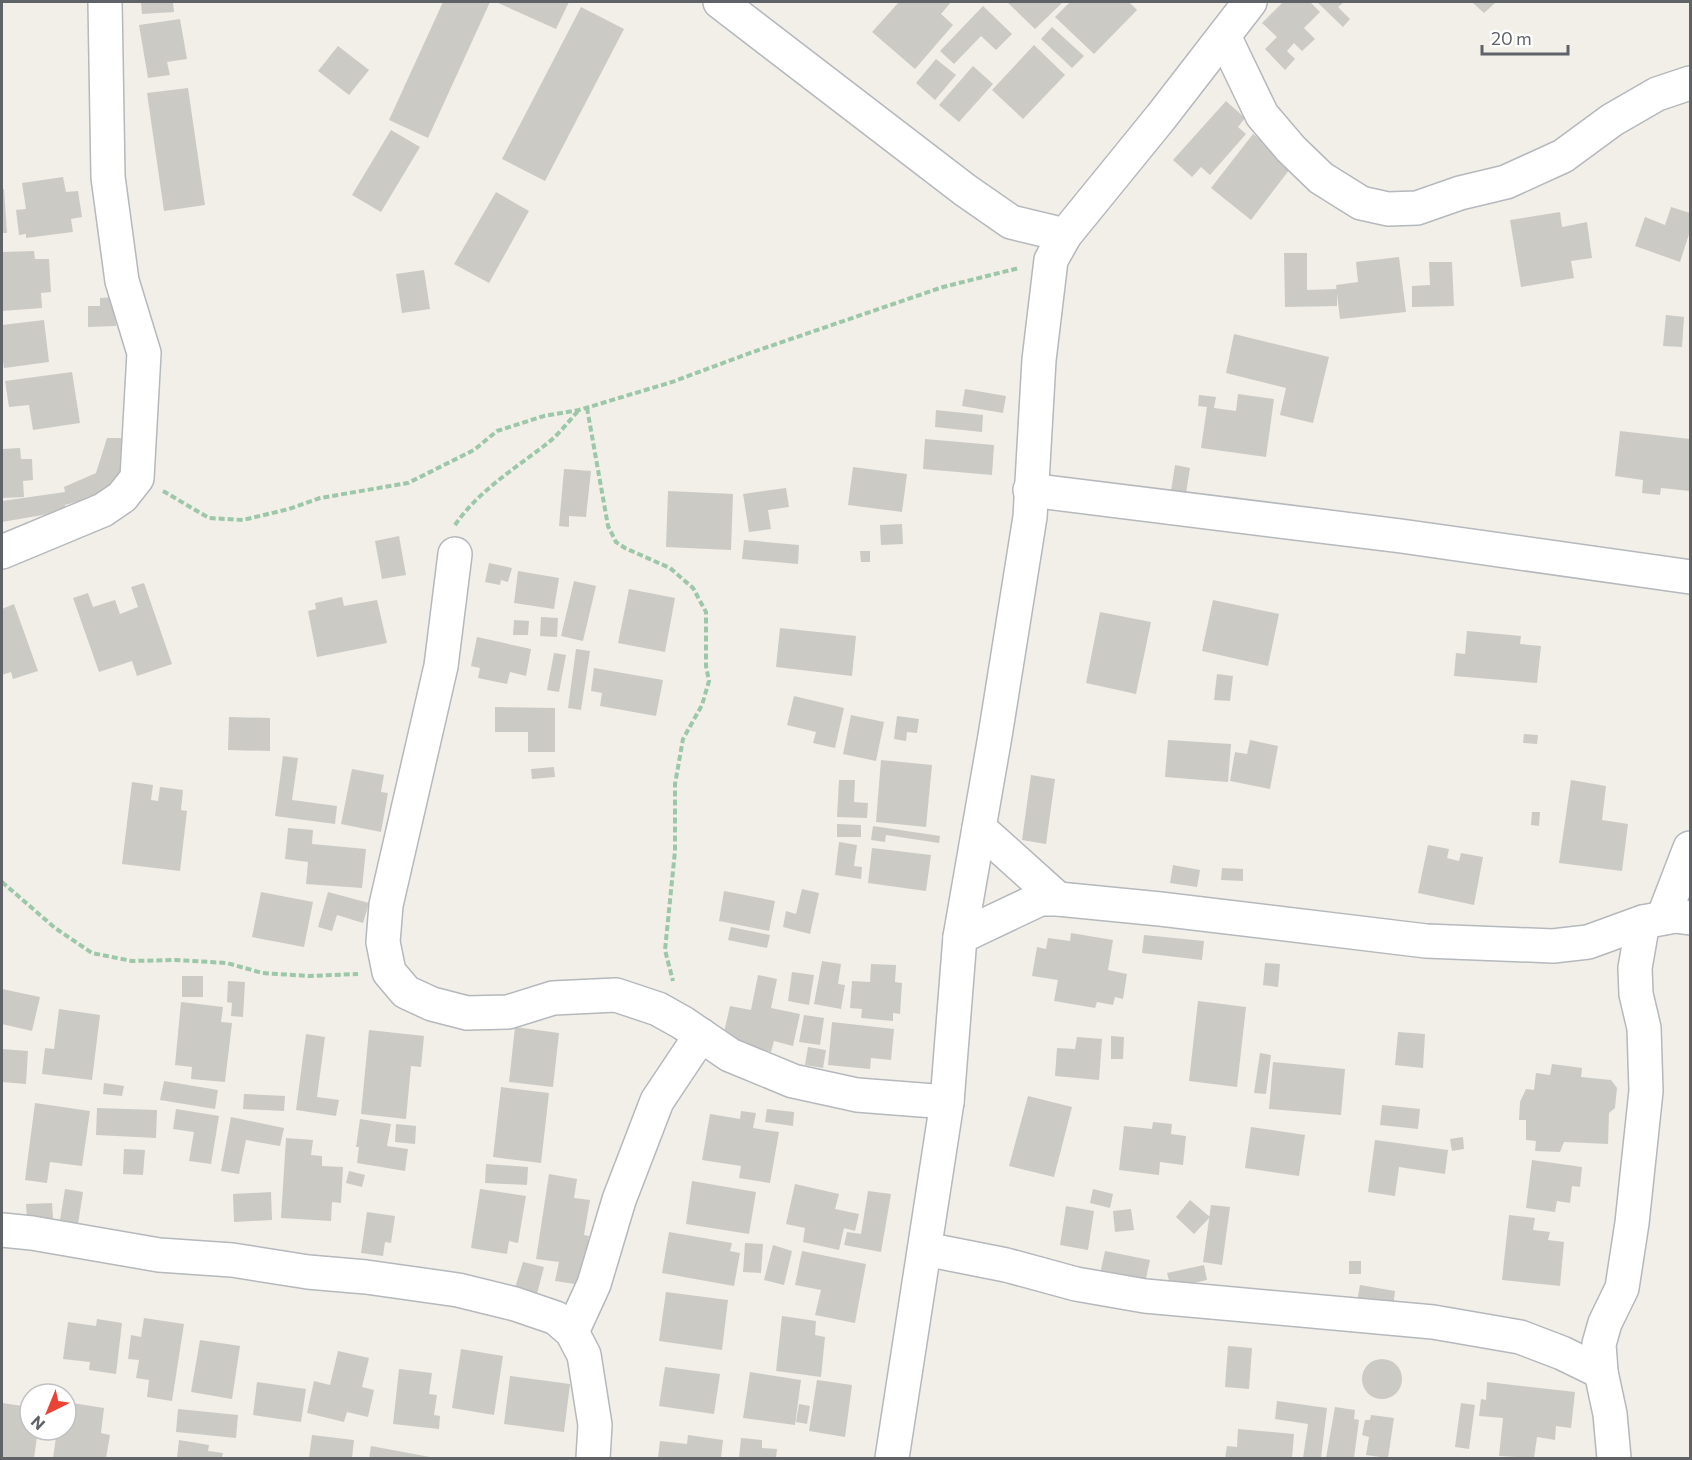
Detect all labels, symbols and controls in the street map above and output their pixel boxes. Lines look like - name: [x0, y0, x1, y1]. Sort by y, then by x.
- scale bar: [1482, 18, 1568, 56]
- text: 20 m: [1491, 27, 1532, 49]
- north arrow: [18, 1382, 78, 1442]
- text: N: [27, 1412, 48, 1434]

